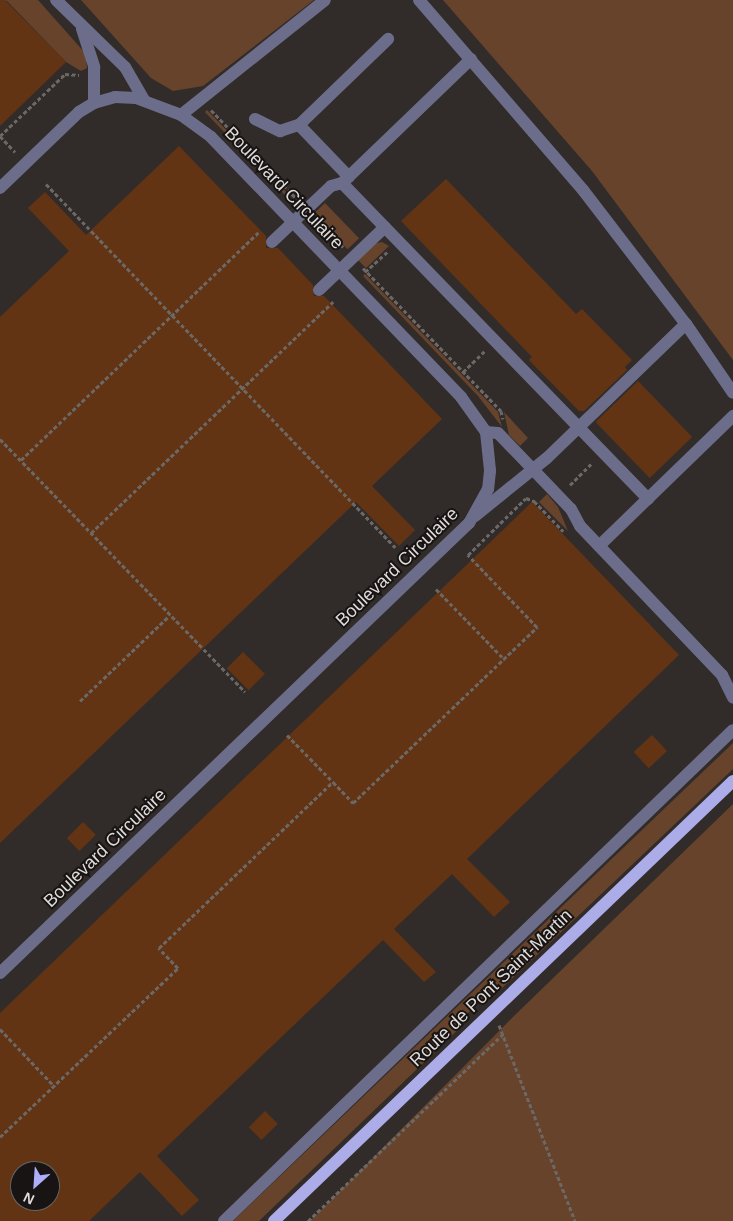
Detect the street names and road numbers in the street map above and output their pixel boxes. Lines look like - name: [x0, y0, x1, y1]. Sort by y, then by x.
- street label: Boulevard Circulaire: [220, 122, 348, 254]
- street label: Boulevard Circulaire: [331, 503, 463, 631]
- street label: Boulevard Circulaire: [39, 784, 171, 912]
- street label: Route de Pont Saint-Martin: [405, 905, 577, 1071]

